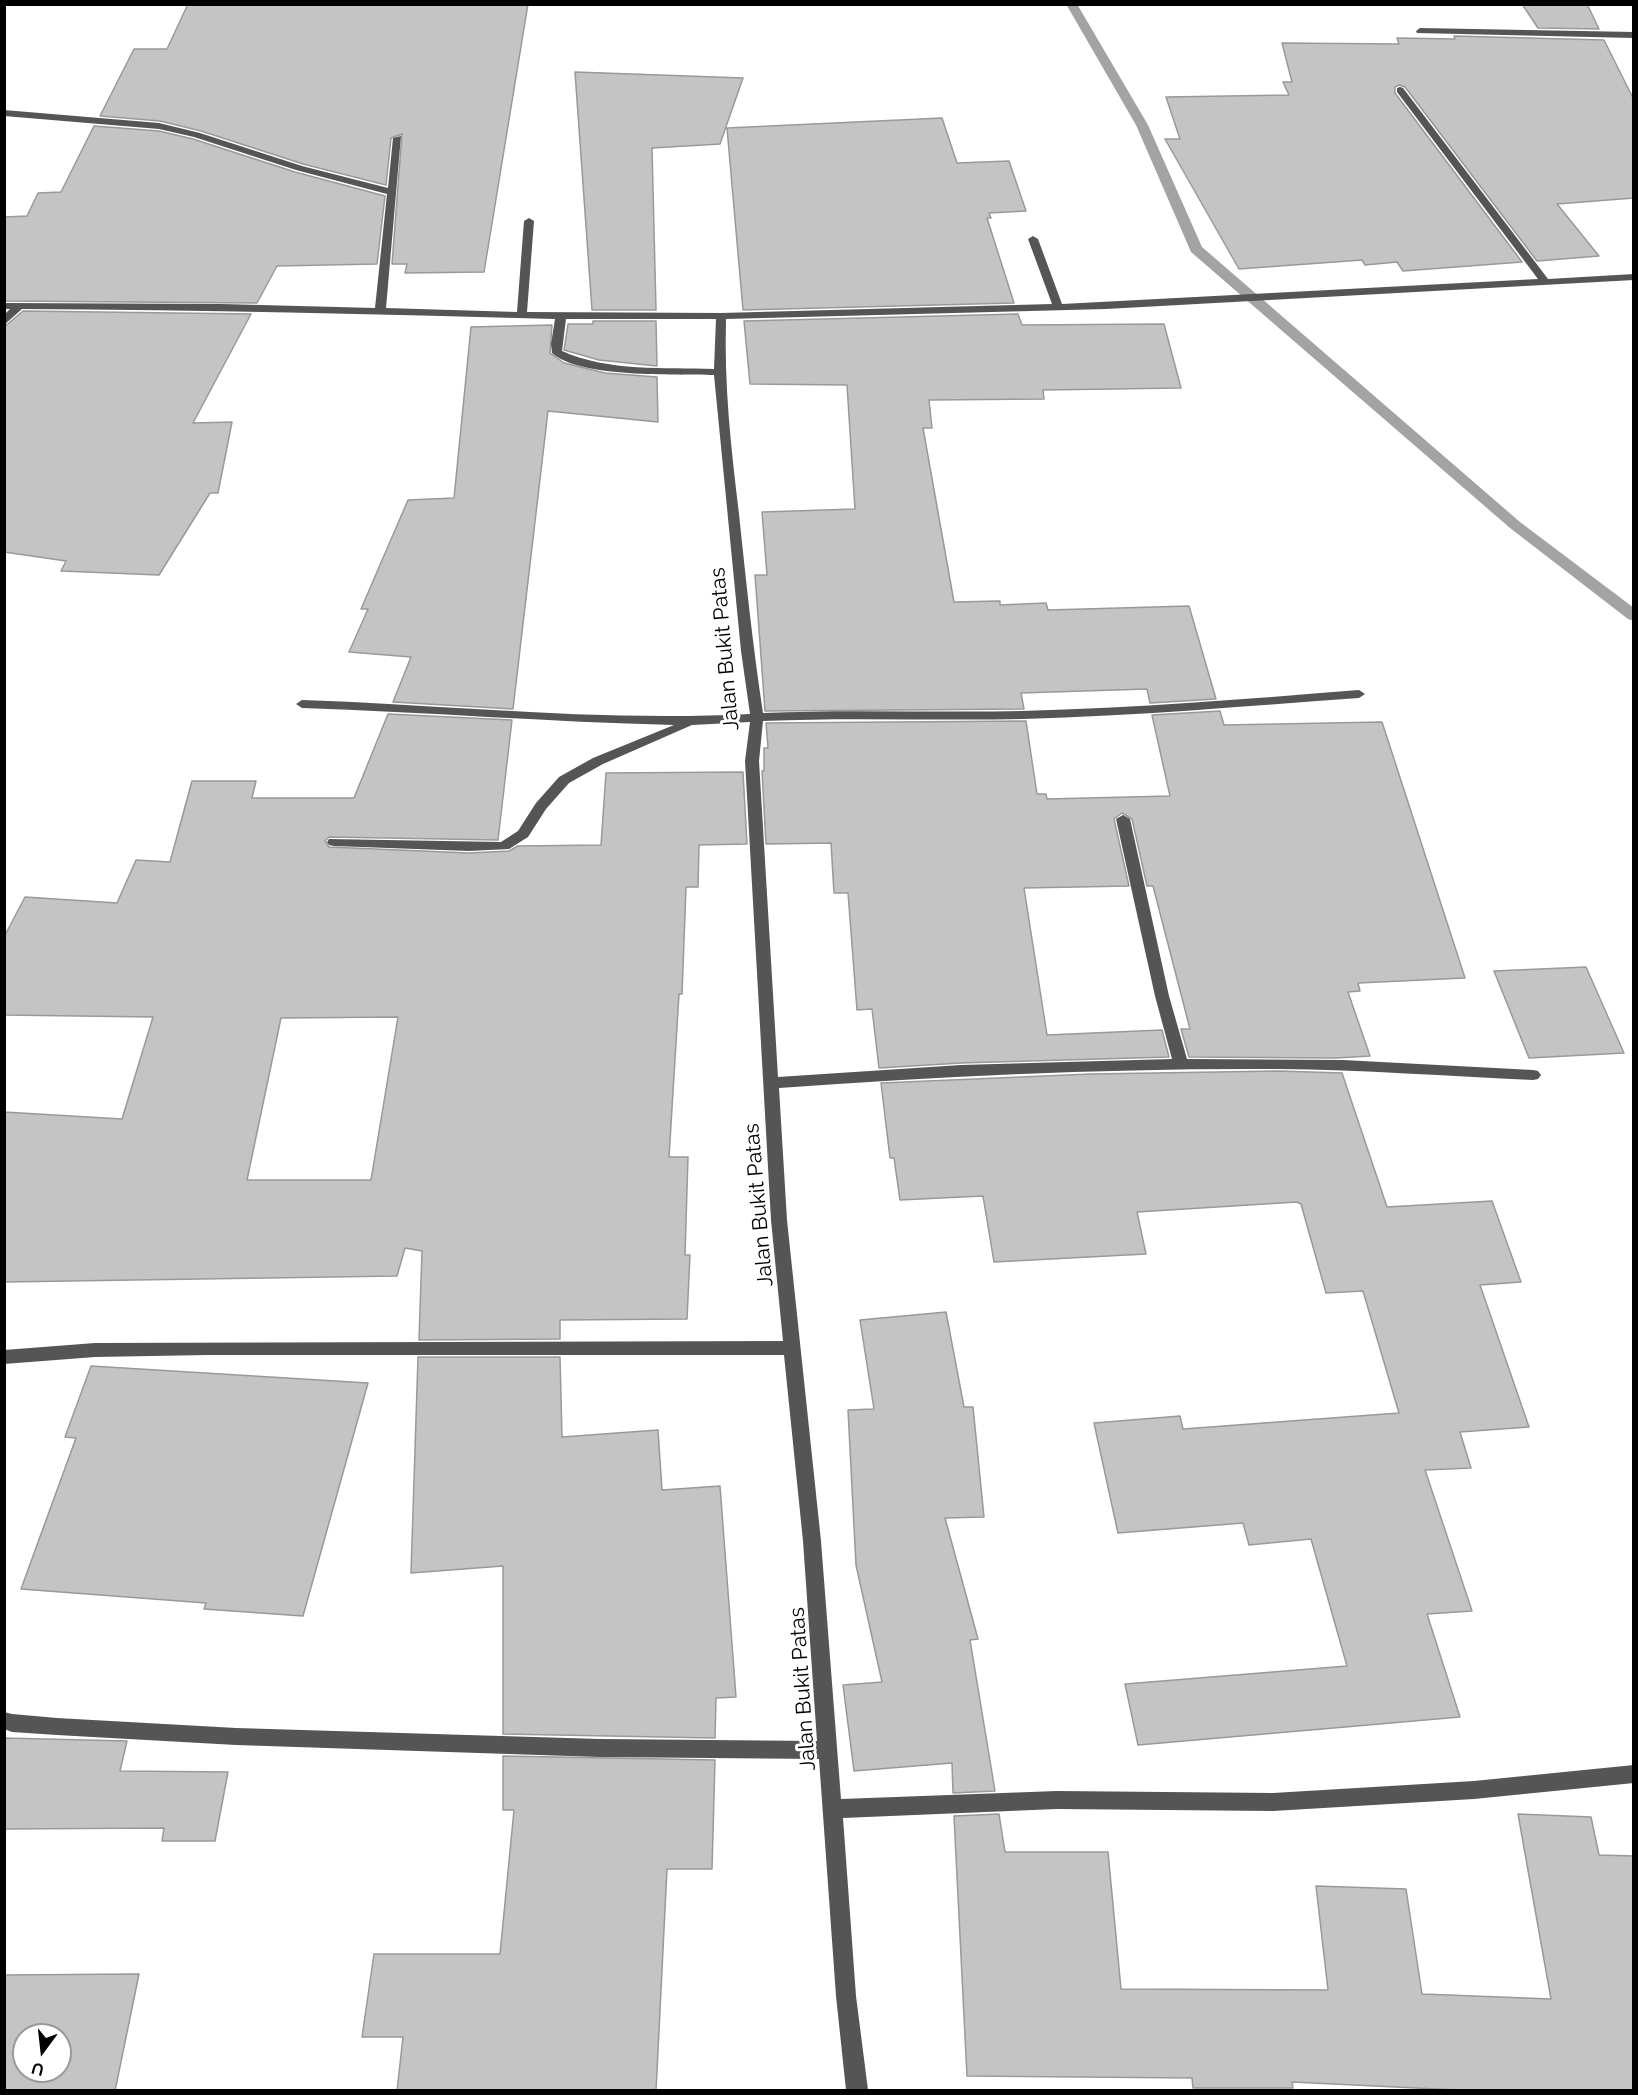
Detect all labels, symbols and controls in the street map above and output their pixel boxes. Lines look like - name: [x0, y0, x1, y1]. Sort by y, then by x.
- street label: Jalan Bukit Patas: [705, 566, 745, 732]
- street label: Jalan Bukit Patas: [739, 1122, 779, 1288]
- street label: Jalan Bukit Patas: [785, 1607, 821, 1771]
- north arrow: [12, 2023, 72, 2083]
- text: U: [29, 2058, 46, 2080]

